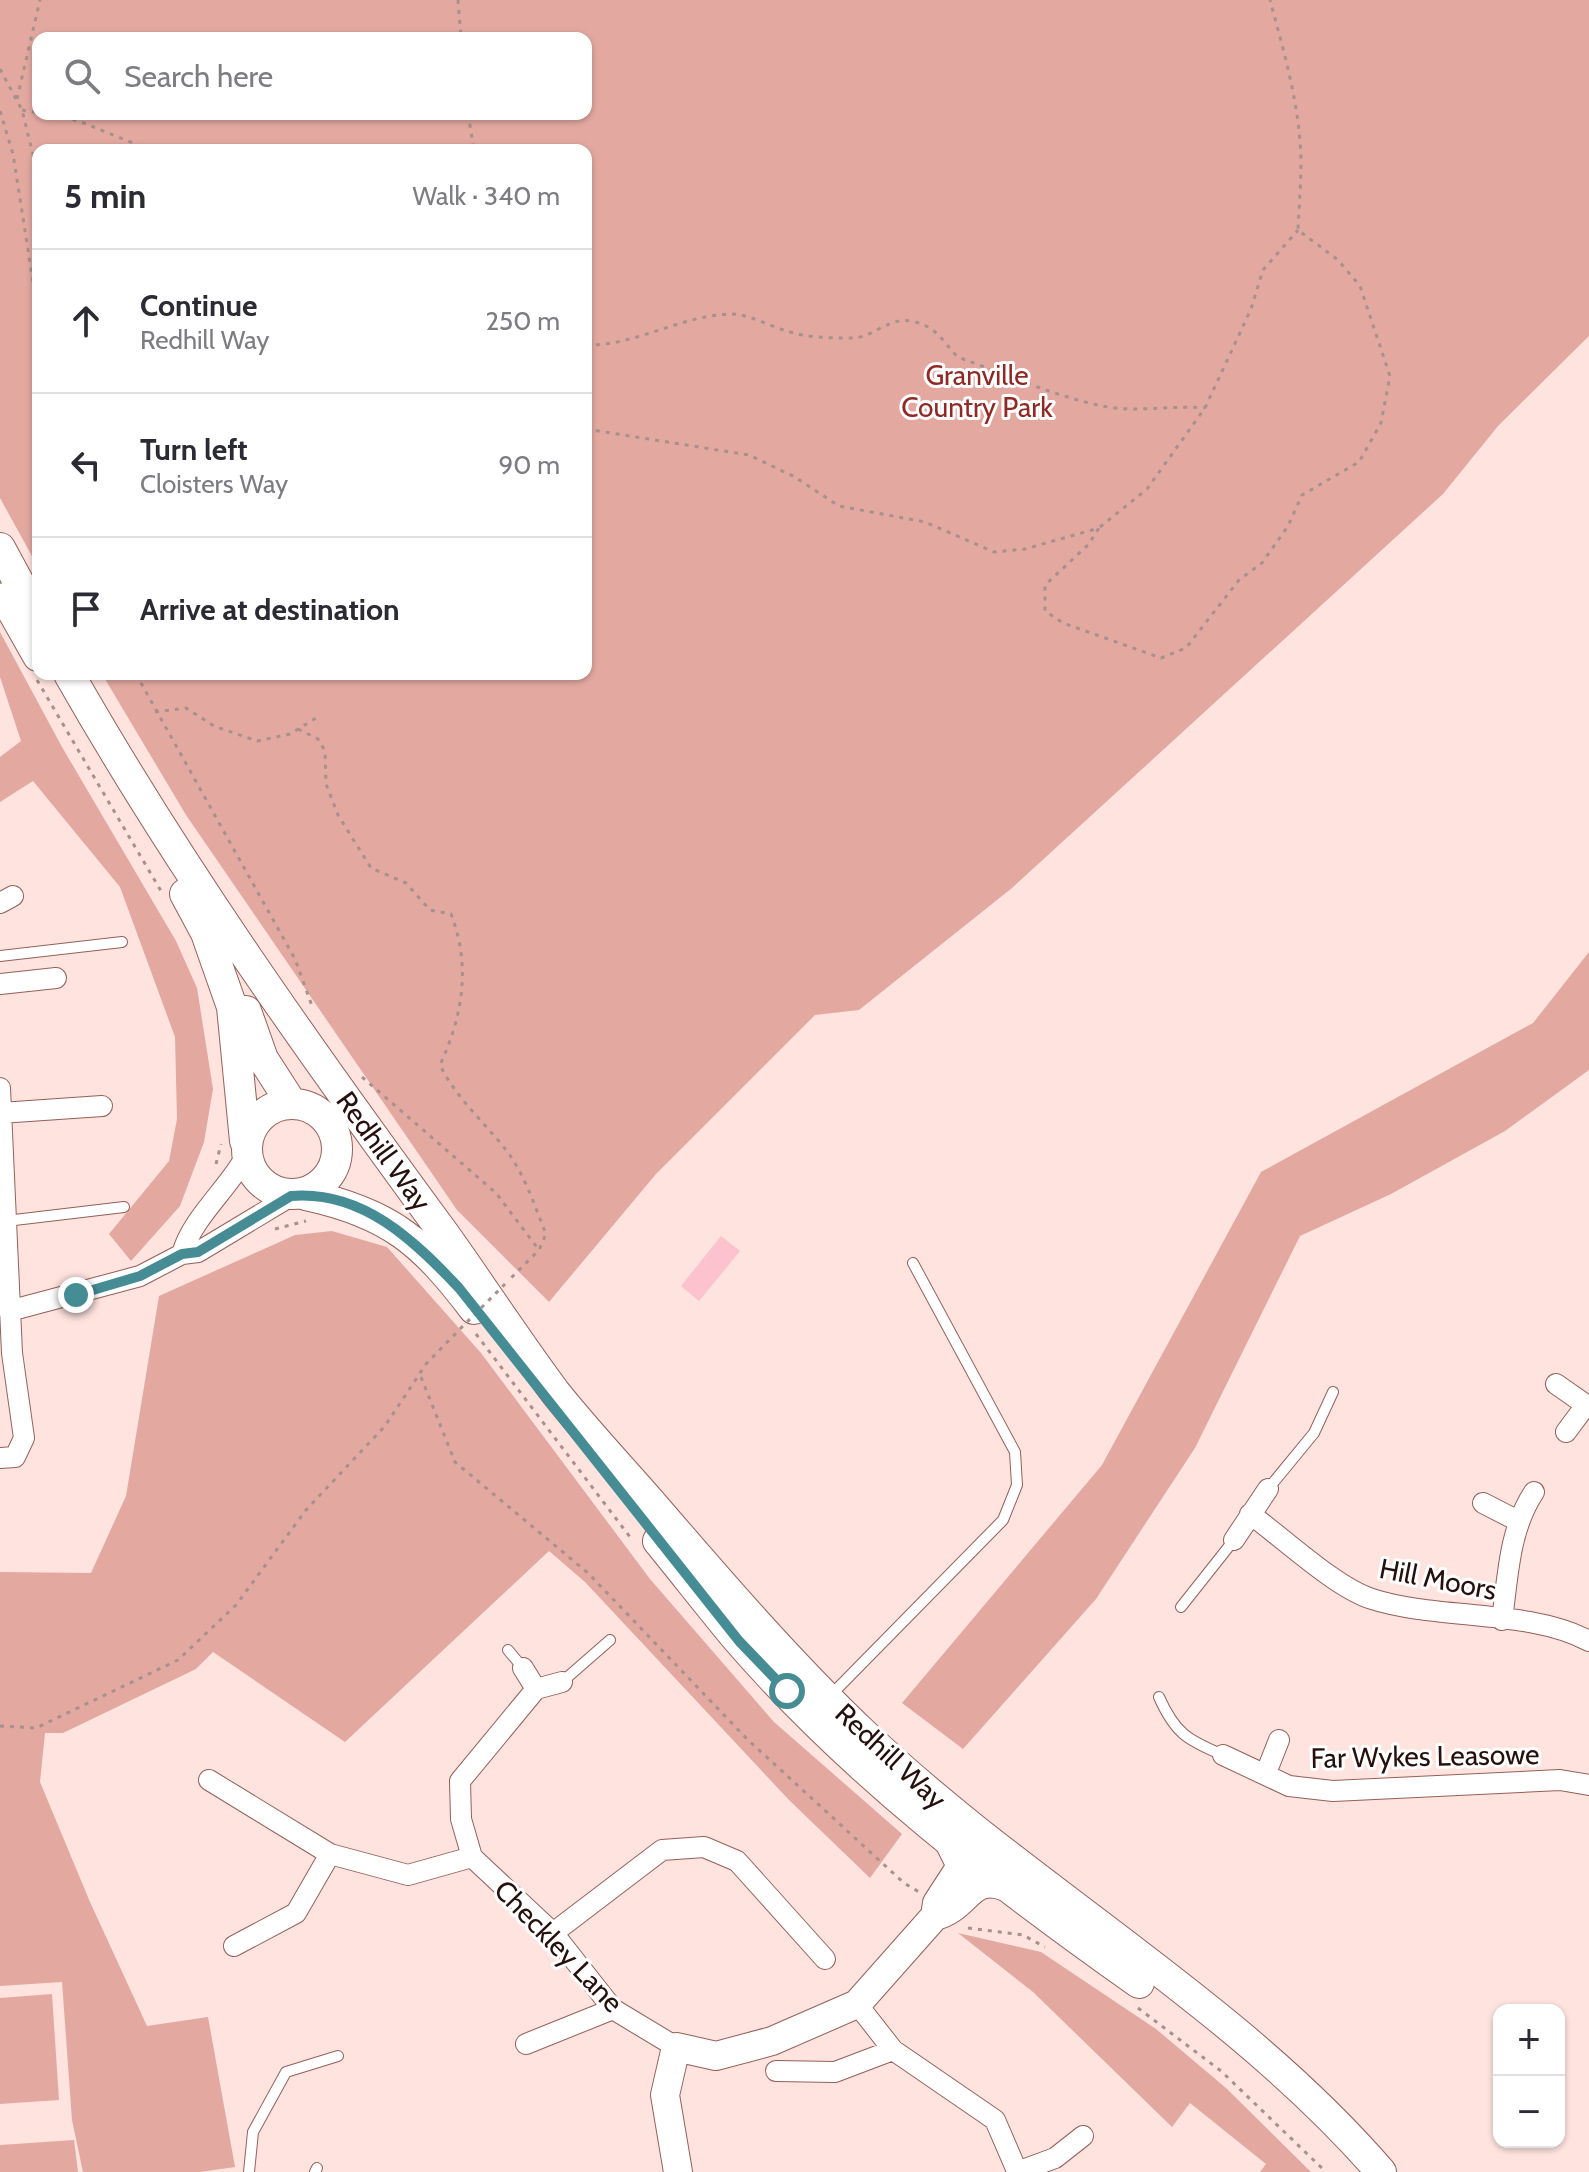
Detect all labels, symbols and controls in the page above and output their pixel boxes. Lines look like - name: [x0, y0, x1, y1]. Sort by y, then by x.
- search box: [32, 32, 592, 120]
- icon: search: [60, 54, 104, 98]
- text: Search here: [124, 58, 273, 95]
- text: 5 min: [64, 175, 146, 217]
- text: Walk · 340 m: [412, 180, 560, 212]
- text: Continue: [140, 287, 257, 324]
- icon: ahead: [64, 299, 108, 343]
- text: 250 m: [486, 305, 560, 337]
- text: Redhill Way: [140, 324, 269, 356]
- park label: Granville Country Park: [901, 358, 1053, 424]
- text: Turn left: [140, 431, 248, 468]
- icon: left: [64, 443, 108, 487]
- text: 90 m: [498, 449, 560, 481]
- text: Cloisters Way: [140, 468, 288, 500]
- icon: arrive: [64, 587, 108, 631]
- text: Arrive at destination: [140, 591, 400, 628]
- street label: Redhill Way: [329, 1085, 439, 1217]
- route end: [58, 1277, 94, 1313]
- street label: Hill Moors: [1377, 1551, 1499, 1607]
- route start: [769, 1673, 805, 1709]
- street label: Redhill Way: [828, 1696, 954, 1816]
- street label: Far Wykes Leasowe: [1310, 1737, 1540, 1775]
- street label: Checkley Lane: [488, 1873, 630, 2019]
- map controls: [1493, 2004, 1565, 2148]
- button: +: [1493, 2004, 1565, 2076]
- button: −: [1493, 2076, 1565, 2148]

